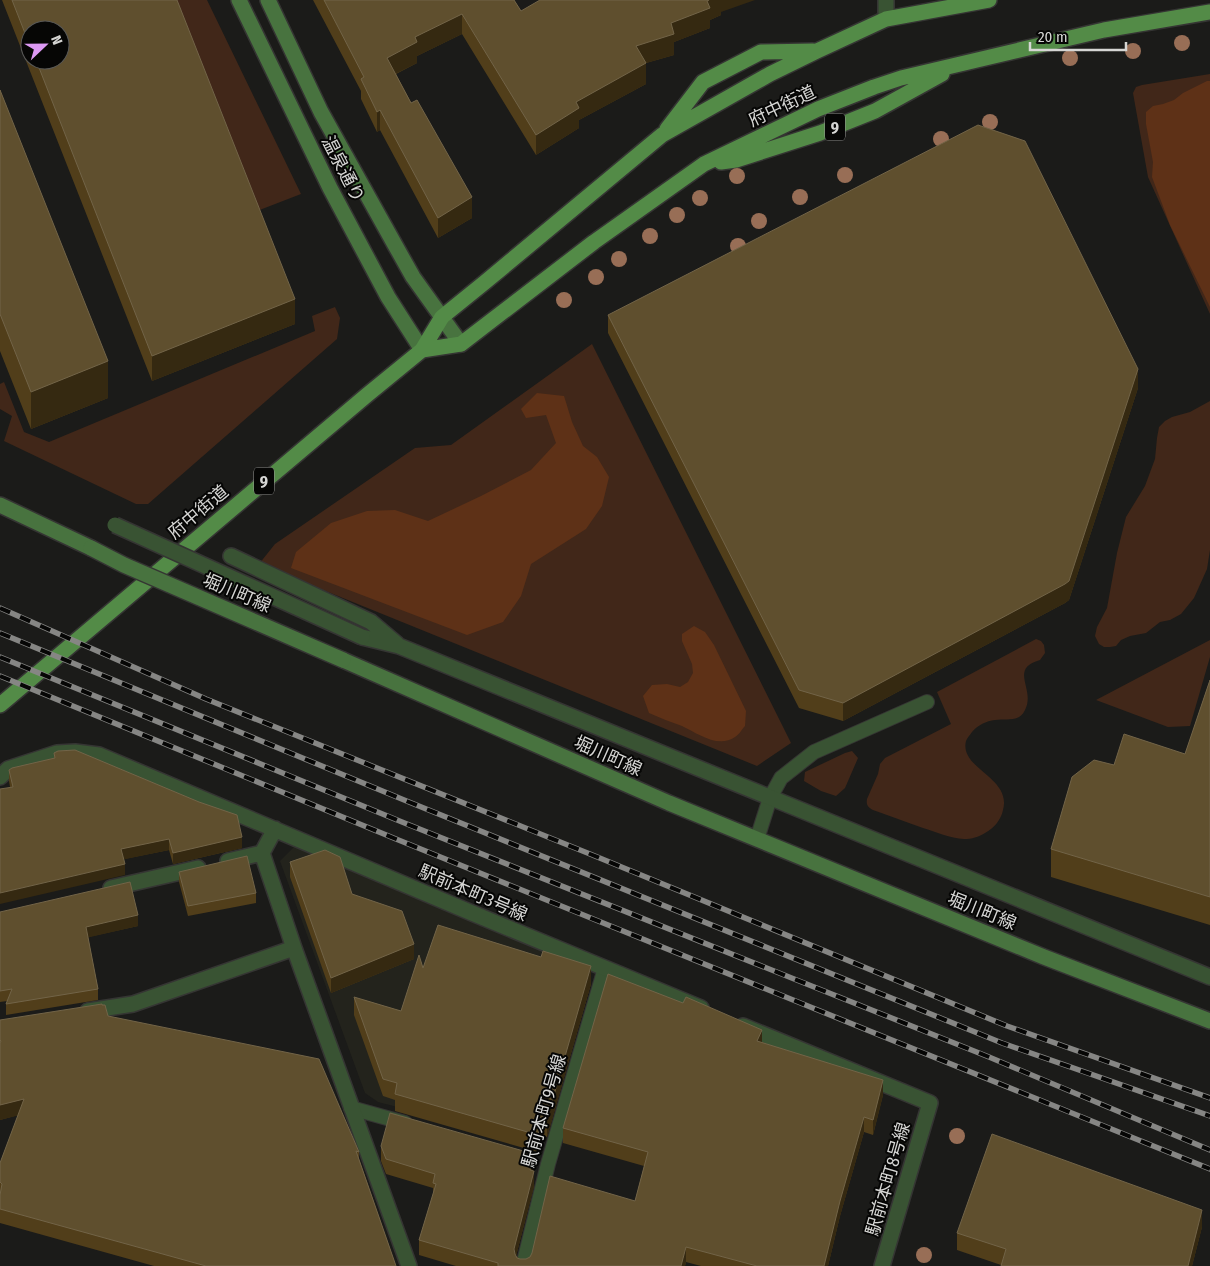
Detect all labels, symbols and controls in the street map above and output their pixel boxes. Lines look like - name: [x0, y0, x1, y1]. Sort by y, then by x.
- north arrow: [20, 20, 70, 70]
- scale bar: [1030, 20, 1126, 52]
- text: 20 m: [1038, 28, 1068, 46]
- text: N: [47, 33, 66, 47]
- street label: 府中街道: [745, 81, 819, 131]
- road number: 9: [825, 114, 845, 140]
- street label: 温泉通り: [317, 132, 369, 206]
- road number: 9: [254, 468, 274, 494]
- street label: 府中街道: [163, 480, 233, 544]
- street label: 堀川町線: [200, 569, 274, 617]
- street label: 堀川町線: [571, 731, 645, 781]
- street label: 駅前本町3号線: [415, 860, 531, 926]
- street label: 堀川町線: [945, 887, 1019, 935]
- street label: 駅前本町9号線: [517, 1052, 571, 1170]
- street label: 駅前本町8号線: [861, 1120, 915, 1238]

